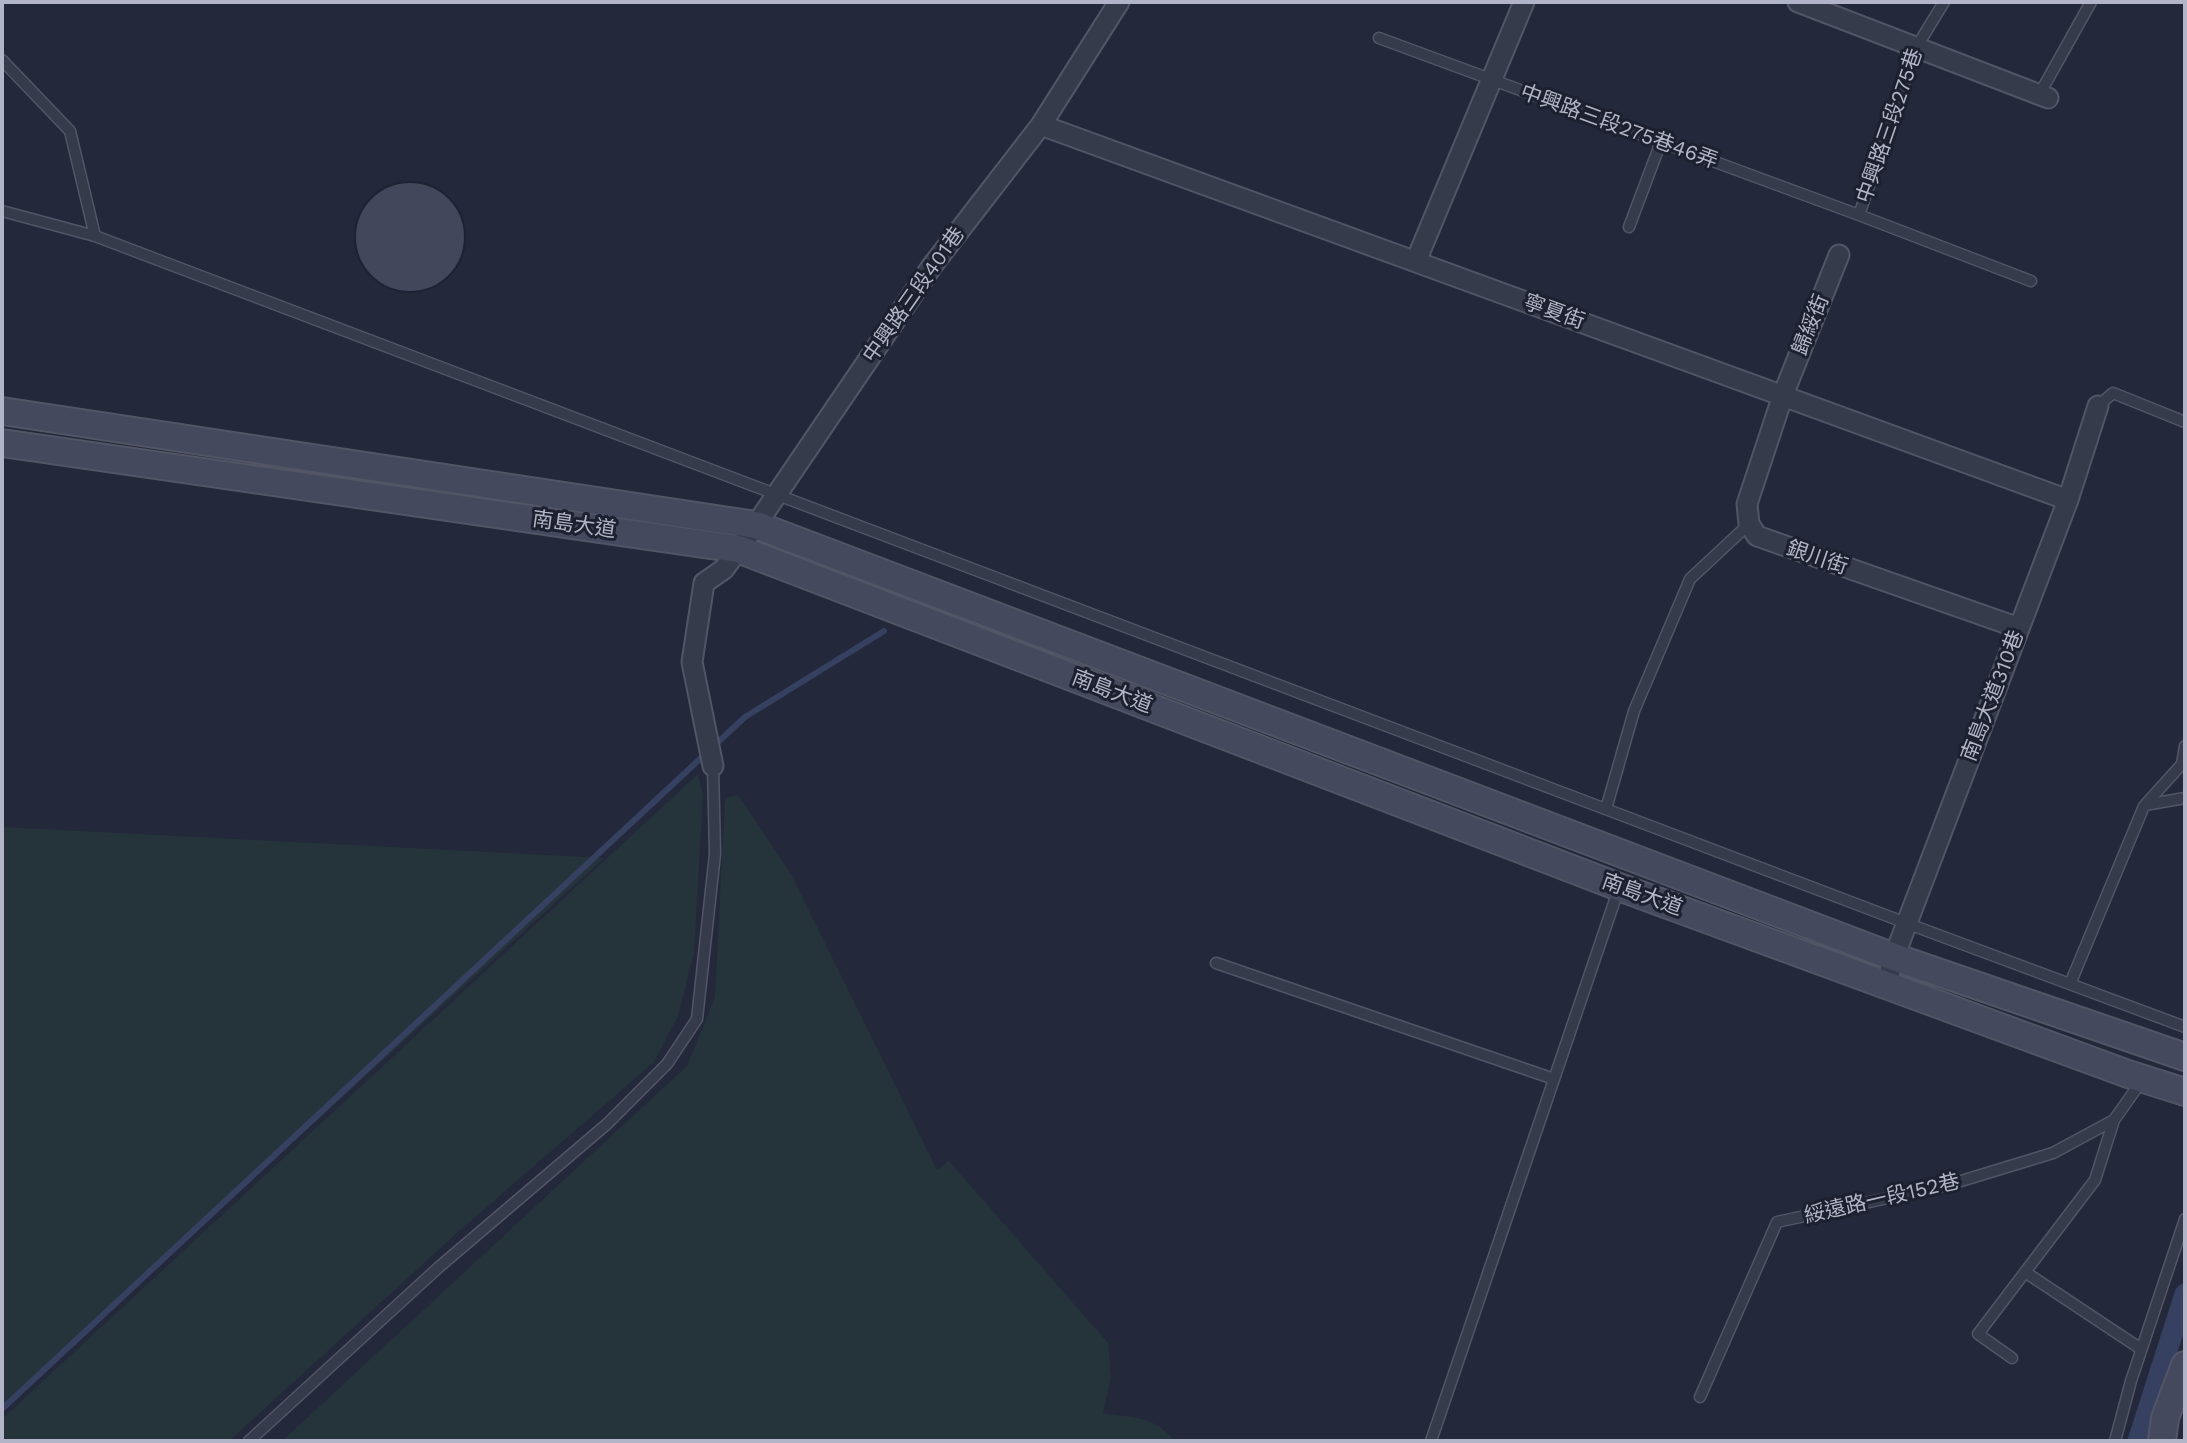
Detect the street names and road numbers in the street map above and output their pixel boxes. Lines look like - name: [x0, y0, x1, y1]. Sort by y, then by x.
- street label: 中興路三段275巷: [1852, 45, 1928, 207]
- street label: 中興路三段275巷46弄: [1517, 80, 1721, 174]
- street label: 中興路三段401巷: [858, 222, 970, 368]
- street label: 寧夏街: [1520, 289, 1588, 335]
- street label: 歸綏街: [1788, 291, 1834, 359]
- street label: 南島大道: [531, 507, 617, 543]
- street label: 銀川街: [1783, 536, 1851, 580]
- street label: 南島大道310巷: [1956, 627, 2030, 765]
- street label: 南島大道: [1068, 665, 1156, 719]
- street label: 南島大道: [1598, 869, 1686, 921]
- street label: 綏遠路一段152巷: [1802, 1169, 1962, 1229]

